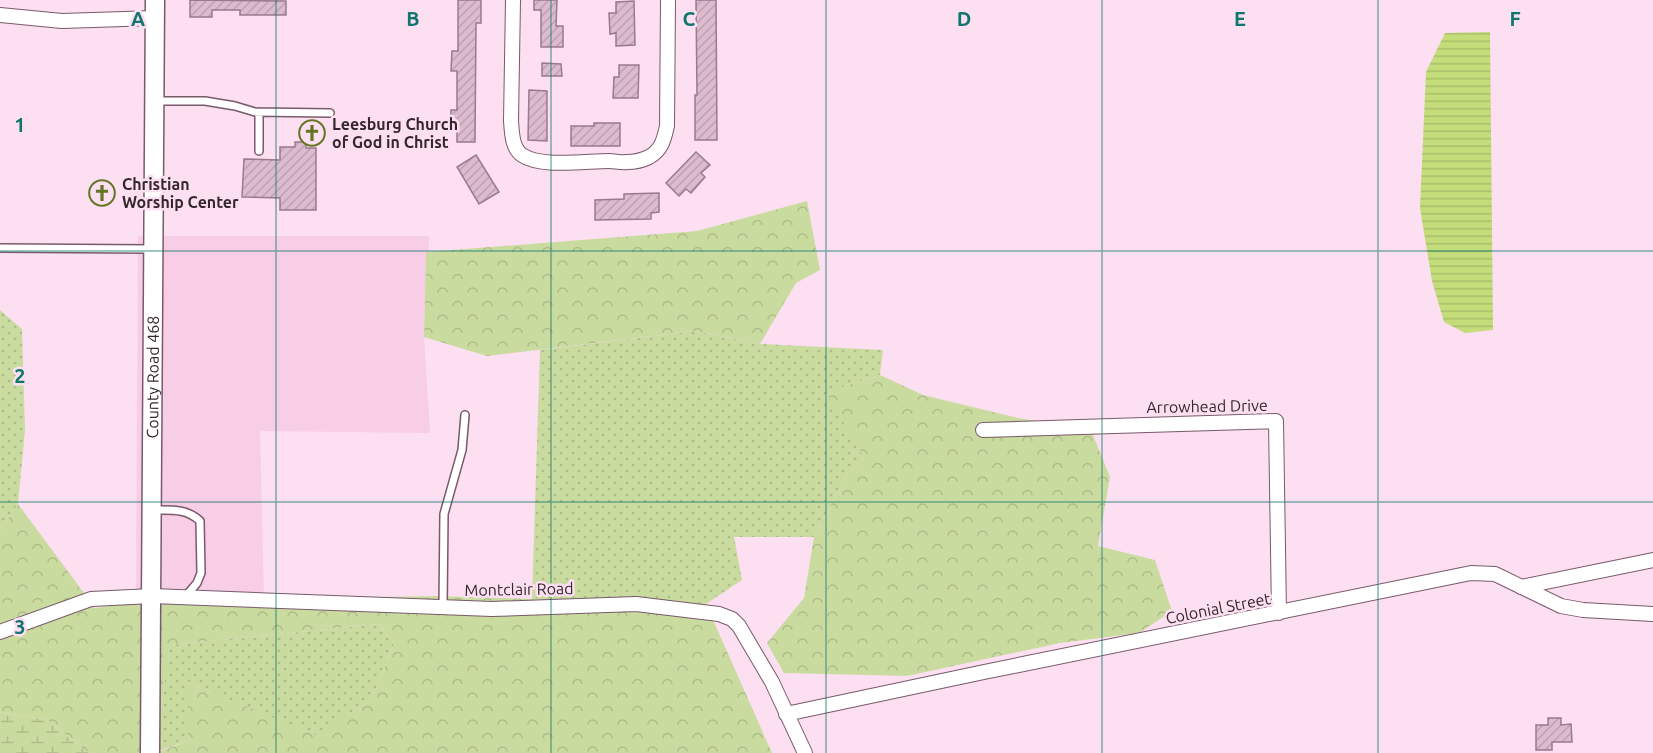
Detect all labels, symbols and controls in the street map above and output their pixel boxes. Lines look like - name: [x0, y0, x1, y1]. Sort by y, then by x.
- text: A: [131, 7, 145, 30]
- text: B: [406, 7, 420, 30]
- text: C: [683, 7, 696, 30]
- text: D: [957, 7, 971, 30]
- text: E: [1234, 7, 1246, 30]
- text: F: [1509, 7, 1521, 30]
- text: 1: [14, 113, 26, 136]
- place label: Leesburg Church of God in Christ: [332, 115, 458, 151]
- church icon: Leesburg Church of God in Christ: [297, 118, 327, 148]
- place label: Christian Worship Center: [122, 175, 239, 211]
- church icon: Christian Worship Center: [87, 178, 117, 208]
- street label: County Road 468: [143, 316, 162, 438]
- text: 2: [14, 364, 26, 387]
- street label: Arrowhead Drive: [1146, 396, 1268, 416]
- street label: Montclair Road: [464, 579, 574, 599]
- street label: Colonial Street: [1164, 589, 1273, 627]
- text: 3: [14, 615, 26, 638]

